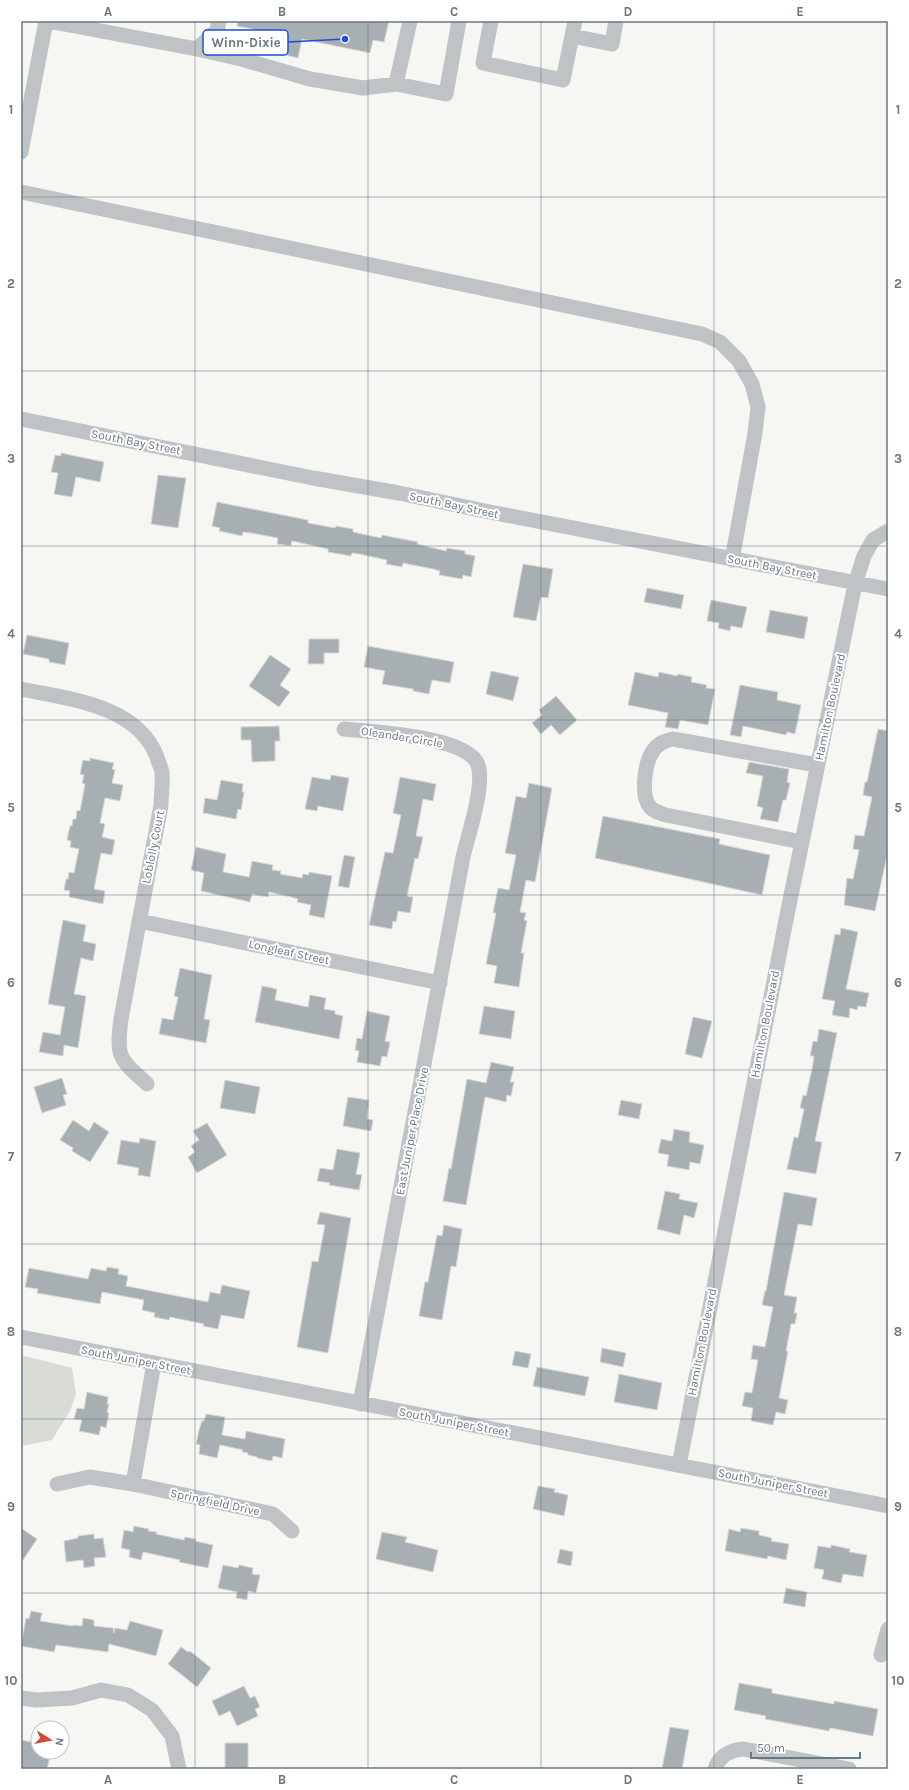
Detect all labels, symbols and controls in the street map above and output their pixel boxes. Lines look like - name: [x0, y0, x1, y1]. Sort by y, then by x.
- text: A: [104, 4, 112, 19]
- text: B: [278, 4, 286, 19]
- text: C: [450, 4, 458, 19]
- text: D: [624, 4, 633, 19]
- text: E: [796, 4, 804, 19]
- callout: Winn-Dixie: [203, 30, 288, 55]
- text: Winn-Dixie: [211, 35, 281, 50]
- text: 1: [9, 102, 13, 117]
- text: 1: [896, 102, 900, 117]
- text: 2: [7, 276, 15, 291]
- text: 2: [894, 276, 902, 291]
- street label: South Bay Street: [90, 426, 183, 458]
- text: 3: [7, 451, 15, 466]
- text: 3: [894, 451, 902, 466]
- street label: South Bay Street: [408, 489, 500, 521]
- street label: South Bay Street: [726, 551, 819, 583]
- text: 4: [7, 626, 15, 641]
- text: 4: [894, 626, 902, 641]
- street label: Hamilton Boulevard: [812, 652, 848, 762]
- street label: Oleander Circle: [360, 724, 444, 750]
- text: 5: [7, 800, 15, 815]
- text: 5: [894, 800, 902, 815]
- street label: Loblolly Court: [139, 809, 167, 885]
- street label: Longleaf Street: [247, 937, 331, 967]
- street label: Hamilton Boulevard: [748, 969, 782, 1079]
- text: 6: [7, 975, 15, 990]
- text: 6: [894, 975, 902, 990]
- street label: East Juniper Place Drive: [393, 1066, 431, 1196]
- text: 7: [8, 1149, 15, 1164]
- text: 7: [895, 1149, 902, 1164]
- street label: Hamilton Boulevard: [685, 1287, 719, 1397]
- text: 8: [7, 1324, 15, 1339]
- text: 8: [894, 1324, 902, 1339]
- street label: South Juniper Street: [80, 1342, 193, 1378]
- street label: South Juniper Street: [398, 1404, 511, 1440]
- street label: South Juniper Street: [717, 1465, 830, 1501]
- street label: Springfield Drive: [169, 1486, 261, 1518]
- text: 9: [7, 1499, 15, 1514]
- text: 9: [894, 1499, 902, 1514]
- text: 10: [5, 1673, 17, 1688]
- text: 10: [892, 1673, 904, 1688]
- north arrow: [30, 1720, 70, 1760]
- scale bar: [751, 1734, 860, 1760]
- text: N: [52, 1737, 66, 1747]
- text: 50 m: [757, 1741, 785, 1755]
- text: A: [104, 1772, 112, 1787]
- text: B: [278, 1772, 286, 1787]
- text: C: [450, 1772, 458, 1787]
- text: D: [624, 1772, 633, 1787]
- text: E: [796, 1772, 804, 1787]

